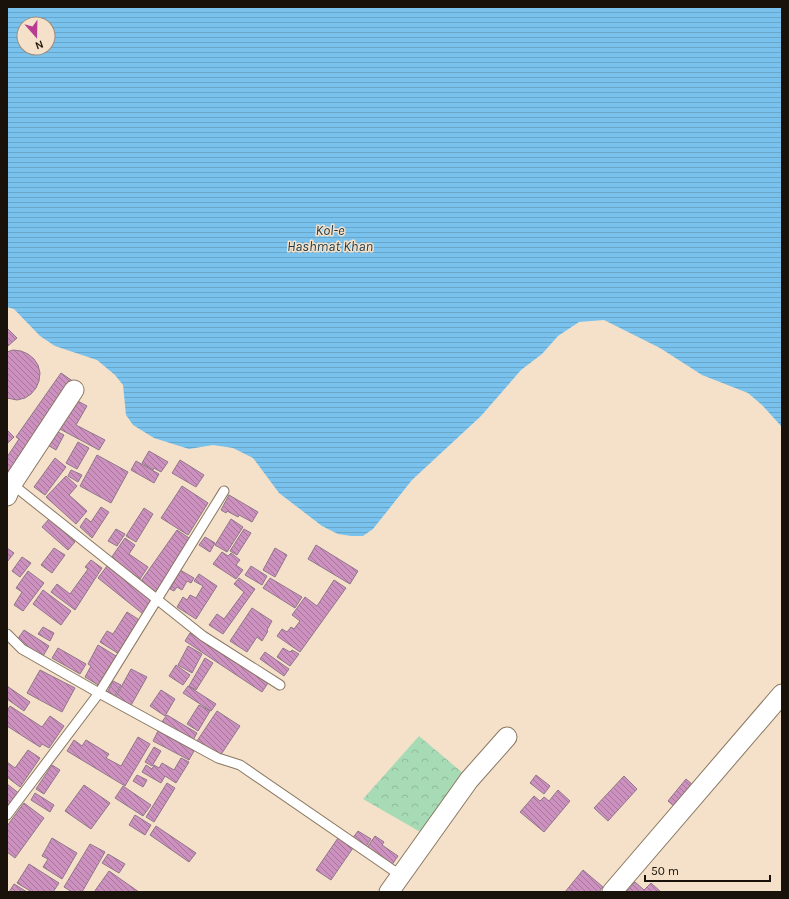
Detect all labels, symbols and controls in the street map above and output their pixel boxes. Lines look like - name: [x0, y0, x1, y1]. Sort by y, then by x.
- north arrow: [16, 16, 56, 56]
- text: N: [33, 37, 45, 52]
- water label: Kol-e Hashmat Khan: [287, 222, 373, 255]
- scale bar: [645, 857, 770, 883]
- text: 50 m: [651, 864, 679, 878]

